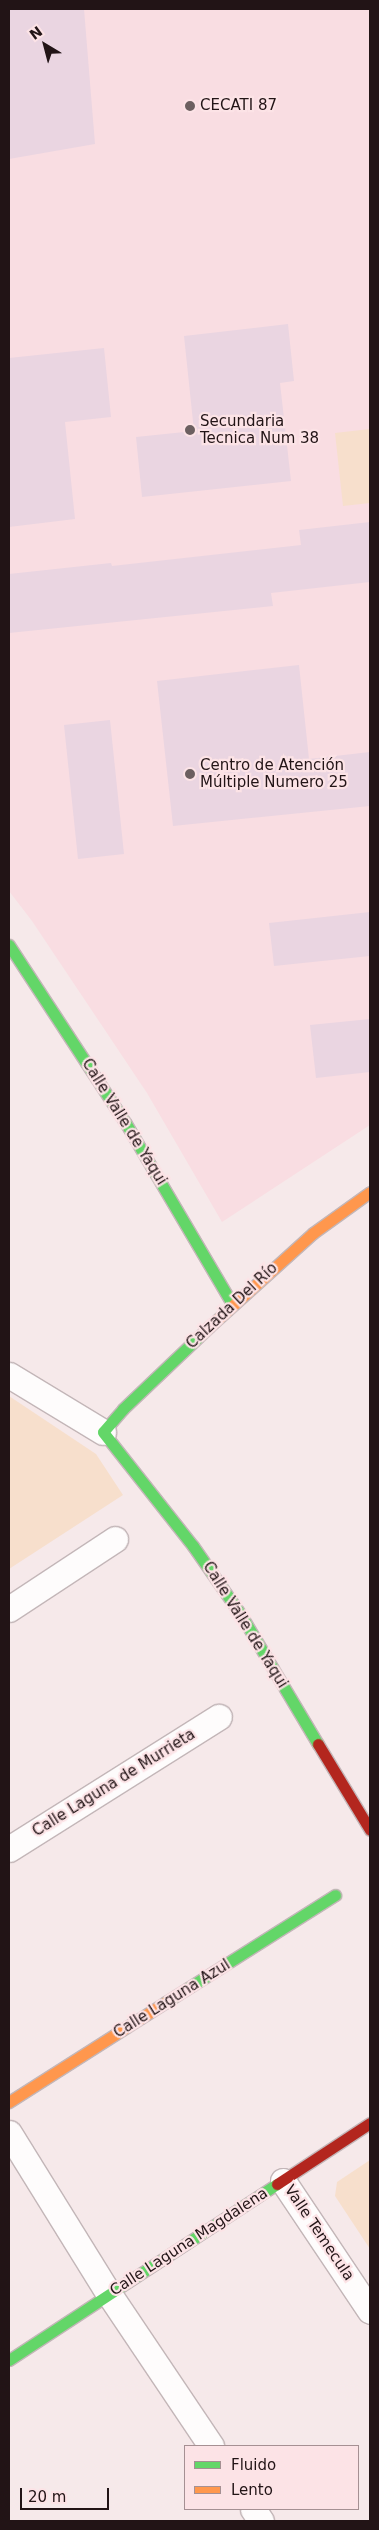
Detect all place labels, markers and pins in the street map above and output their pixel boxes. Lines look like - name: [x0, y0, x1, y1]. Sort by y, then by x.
- place label: CECATI 87: [200, 97, 277, 115]
- marker: CECATI 87: [184, 100, 196, 112]
- place label: Secundaria Tecnica Num 38: [200, 412, 319, 447]
- marker: Secundaria Tecnica Num 38: [184, 424, 196, 436]
- place label: Centro de Atención Múltiple Numero 25: [200, 756, 348, 791]
- marker: Centro de Atención Múltiple Numero 25: [184, 768, 196, 780]

